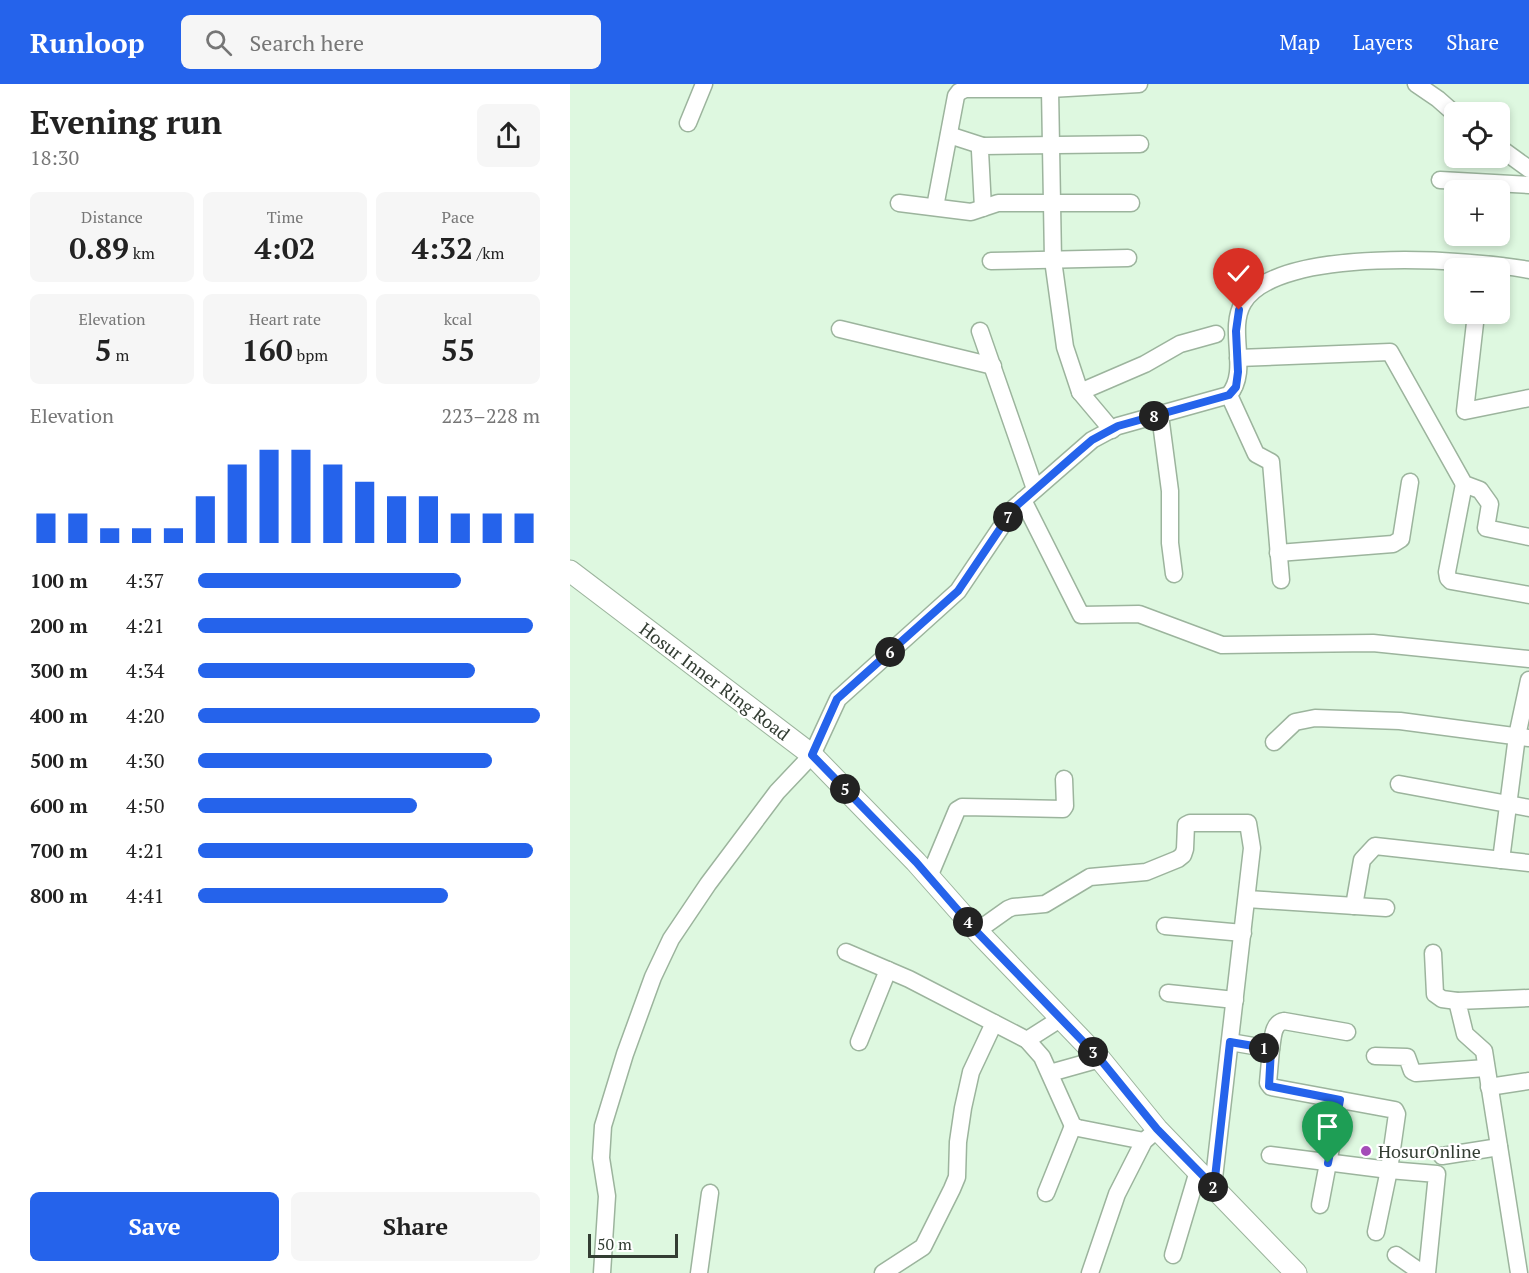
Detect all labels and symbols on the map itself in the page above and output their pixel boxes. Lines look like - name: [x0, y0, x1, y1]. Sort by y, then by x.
- pin: [1213, 248, 1264, 310]
- pin: 8: [1139, 401, 1169, 431]
- pin: 7: [993, 502, 1023, 532]
- street label: Hosur Inner Ring Road: [635, 617, 795, 745]
- pin: 6: [875, 637, 905, 667]
- pin: 5: [830, 774, 860, 804]
- pin: 4: [953, 907, 983, 937]
- pin: 1: [1249, 1033, 1279, 1063]
- pin: 3: [1078, 1037, 1108, 1067]
- pin: [1302, 1101, 1353, 1163]
- place label: HosurOnline: [1378, 1139, 1481, 1163]
- marker: HosurOnline: [1359, 1144, 1373, 1158]
- pin: 2: [1198, 1172, 1228, 1202]
- scale bar: [588, 1231, 678, 1258]

